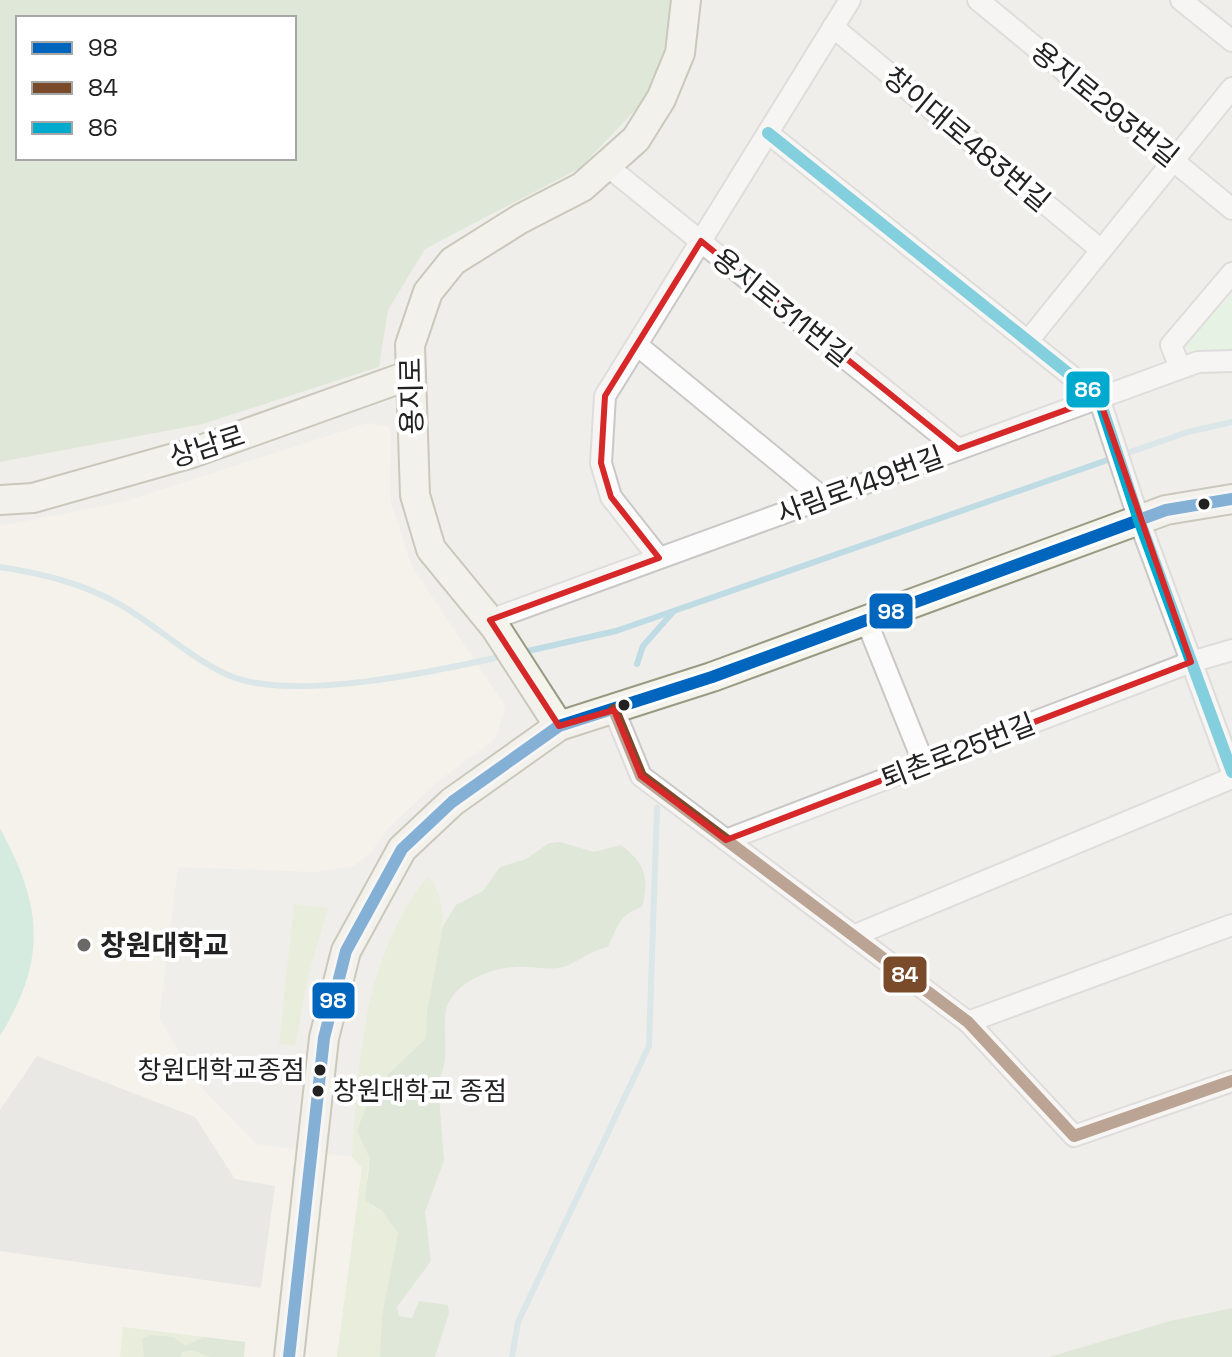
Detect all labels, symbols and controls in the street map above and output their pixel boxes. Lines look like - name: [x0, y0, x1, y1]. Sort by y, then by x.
- legend: [16, 16, 296, 160]
- text: 98: [88, 32, 118, 63]
- street label: 용지로293번길: [1024, 33, 1186, 175]
- street label: 창이대로483번길: [876, 59, 1058, 219]
- text: 84: [88, 72, 118, 103]
- text: 86: [88, 112, 118, 143]
- street label: 용지로311번길: [705, 240, 859, 374]
- street label: 용지로: [392, 357, 430, 435]
- line badge: 86: [1065, 370, 1111, 409]
- text: 86: [1075, 375, 1101, 403]
- street label: 상남로: [165, 417, 249, 475]
- street label: 사림로149번길: [772, 438, 948, 532]
- unlabelled marker: [1196, 496, 1212, 512]
- line badge: 98: [868, 592, 914, 630]
- text: 98: [878, 597, 904, 625]
- unlabelled marker: [616, 697, 632, 713]
- street label: 퇴촌로25번길: [876, 705, 1040, 797]
- place label: 창원대학교: [100, 927, 229, 963]
- marker: 창원대학교: [75, 936, 93, 954]
- line badge: 84: [882, 955, 928, 994]
- text: 84: [891, 960, 919, 988]
- line badge: 98: [311, 981, 356, 1020]
- text: 98: [320, 986, 346, 1014]
- place label: 창원대학교종점: [138, 1053, 305, 1087]
- marker: 창원대학교종점: [312, 1062, 328, 1078]
- place label: 창원대학교 종점: [333, 1074, 507, 1108]
- marker: 창원대학교 종점: [310, 1083, 326, 1099]

